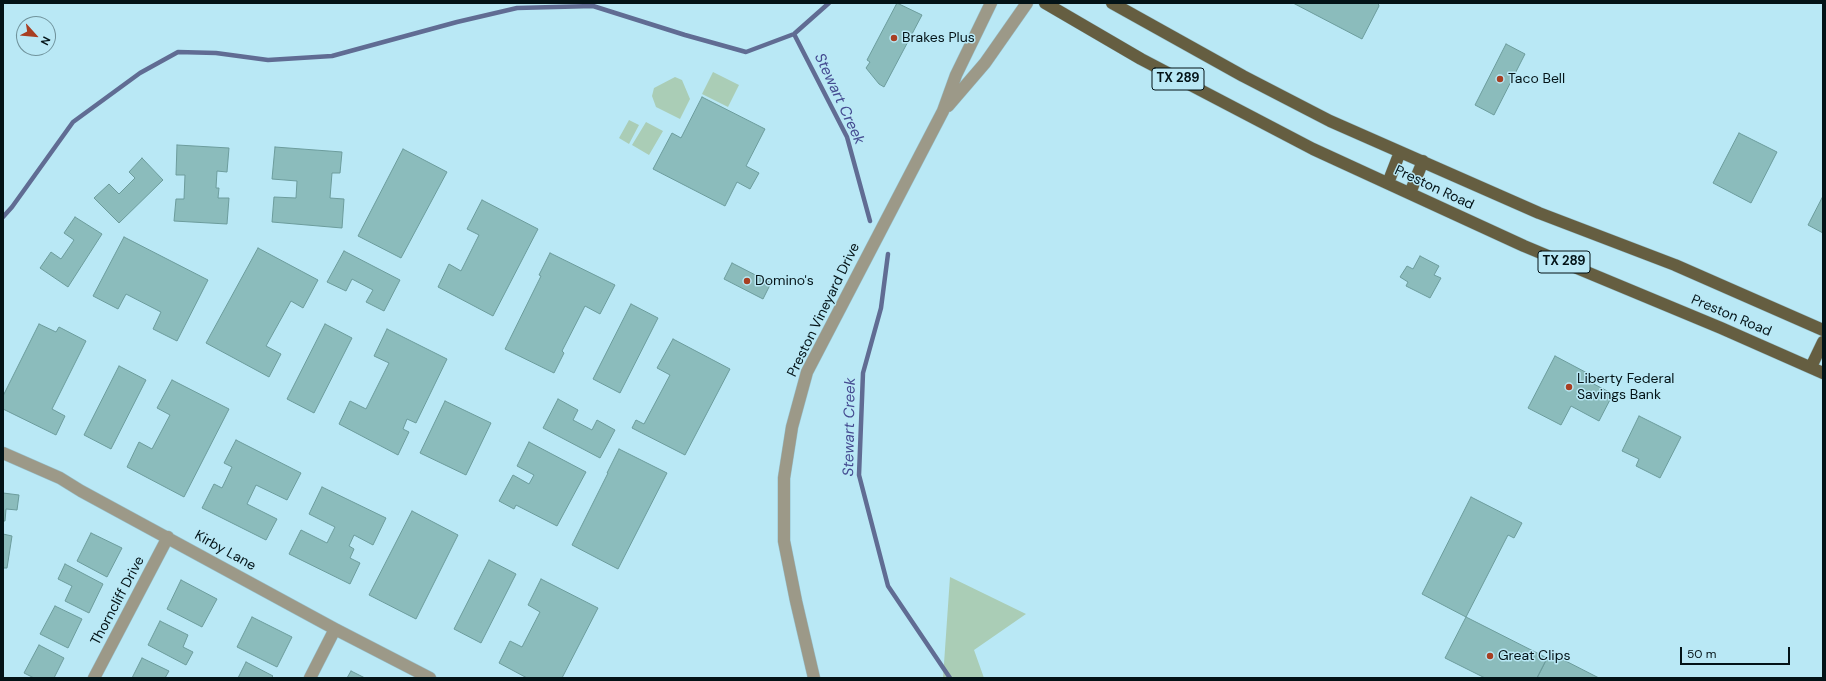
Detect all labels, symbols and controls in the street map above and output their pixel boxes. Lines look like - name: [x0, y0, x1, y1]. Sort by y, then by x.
- north arrow: [16, 16, 56, 56]
- place label: Brakes Plus: [902, 30, 975, 46]
- marker: Brakes Plus: [889, 33, 899, 43]
- text: N: [38, 34, 54, 48]
- water label: Stewart Creek: [810, 50, 868, 148]
- road number: TX 289: [1152, 68, 1204, 90]
- place label: Taco Bell: [1508, 71, 1565, 87]
- marker: Taco Bell: [1495, 74, 1505, 84]
- street label: Preston Road: [1392, 162, 1476, 214]
- street label: Preston Vineyard Drive: [784, 240, 864, 380]
- road number: TX 289: [1538, 251, 1590, 273]
- place label: Domino's: [755, 273, 814, 289]
- marker: Domino's: [742, 276, 752, 286]
- street label: Preston Road: [1688, 292, 1774, 340]
- place label: Liberty Federal Savings Bank: [1577, 371, 1674, 404]
- water label: Stewart Creek: [840, 377, 860, 477]
- marker: Liberty Federal Savings Bank: [1564, 382, 1574, 392]
- street label: Kirby Lane: [191, 527, 259, 575]
- street label: Thorncliff Drive: [88, 554, 148, 648]
- scale bar: [1682, 639, 1792, 665]
- text: 50 m: [1687, 646, 1716, 662]
- place label: Great Clips: [1498, 648, 1570, 664]
- marker: Great Clips: [1485, 651, 1495, 661]

